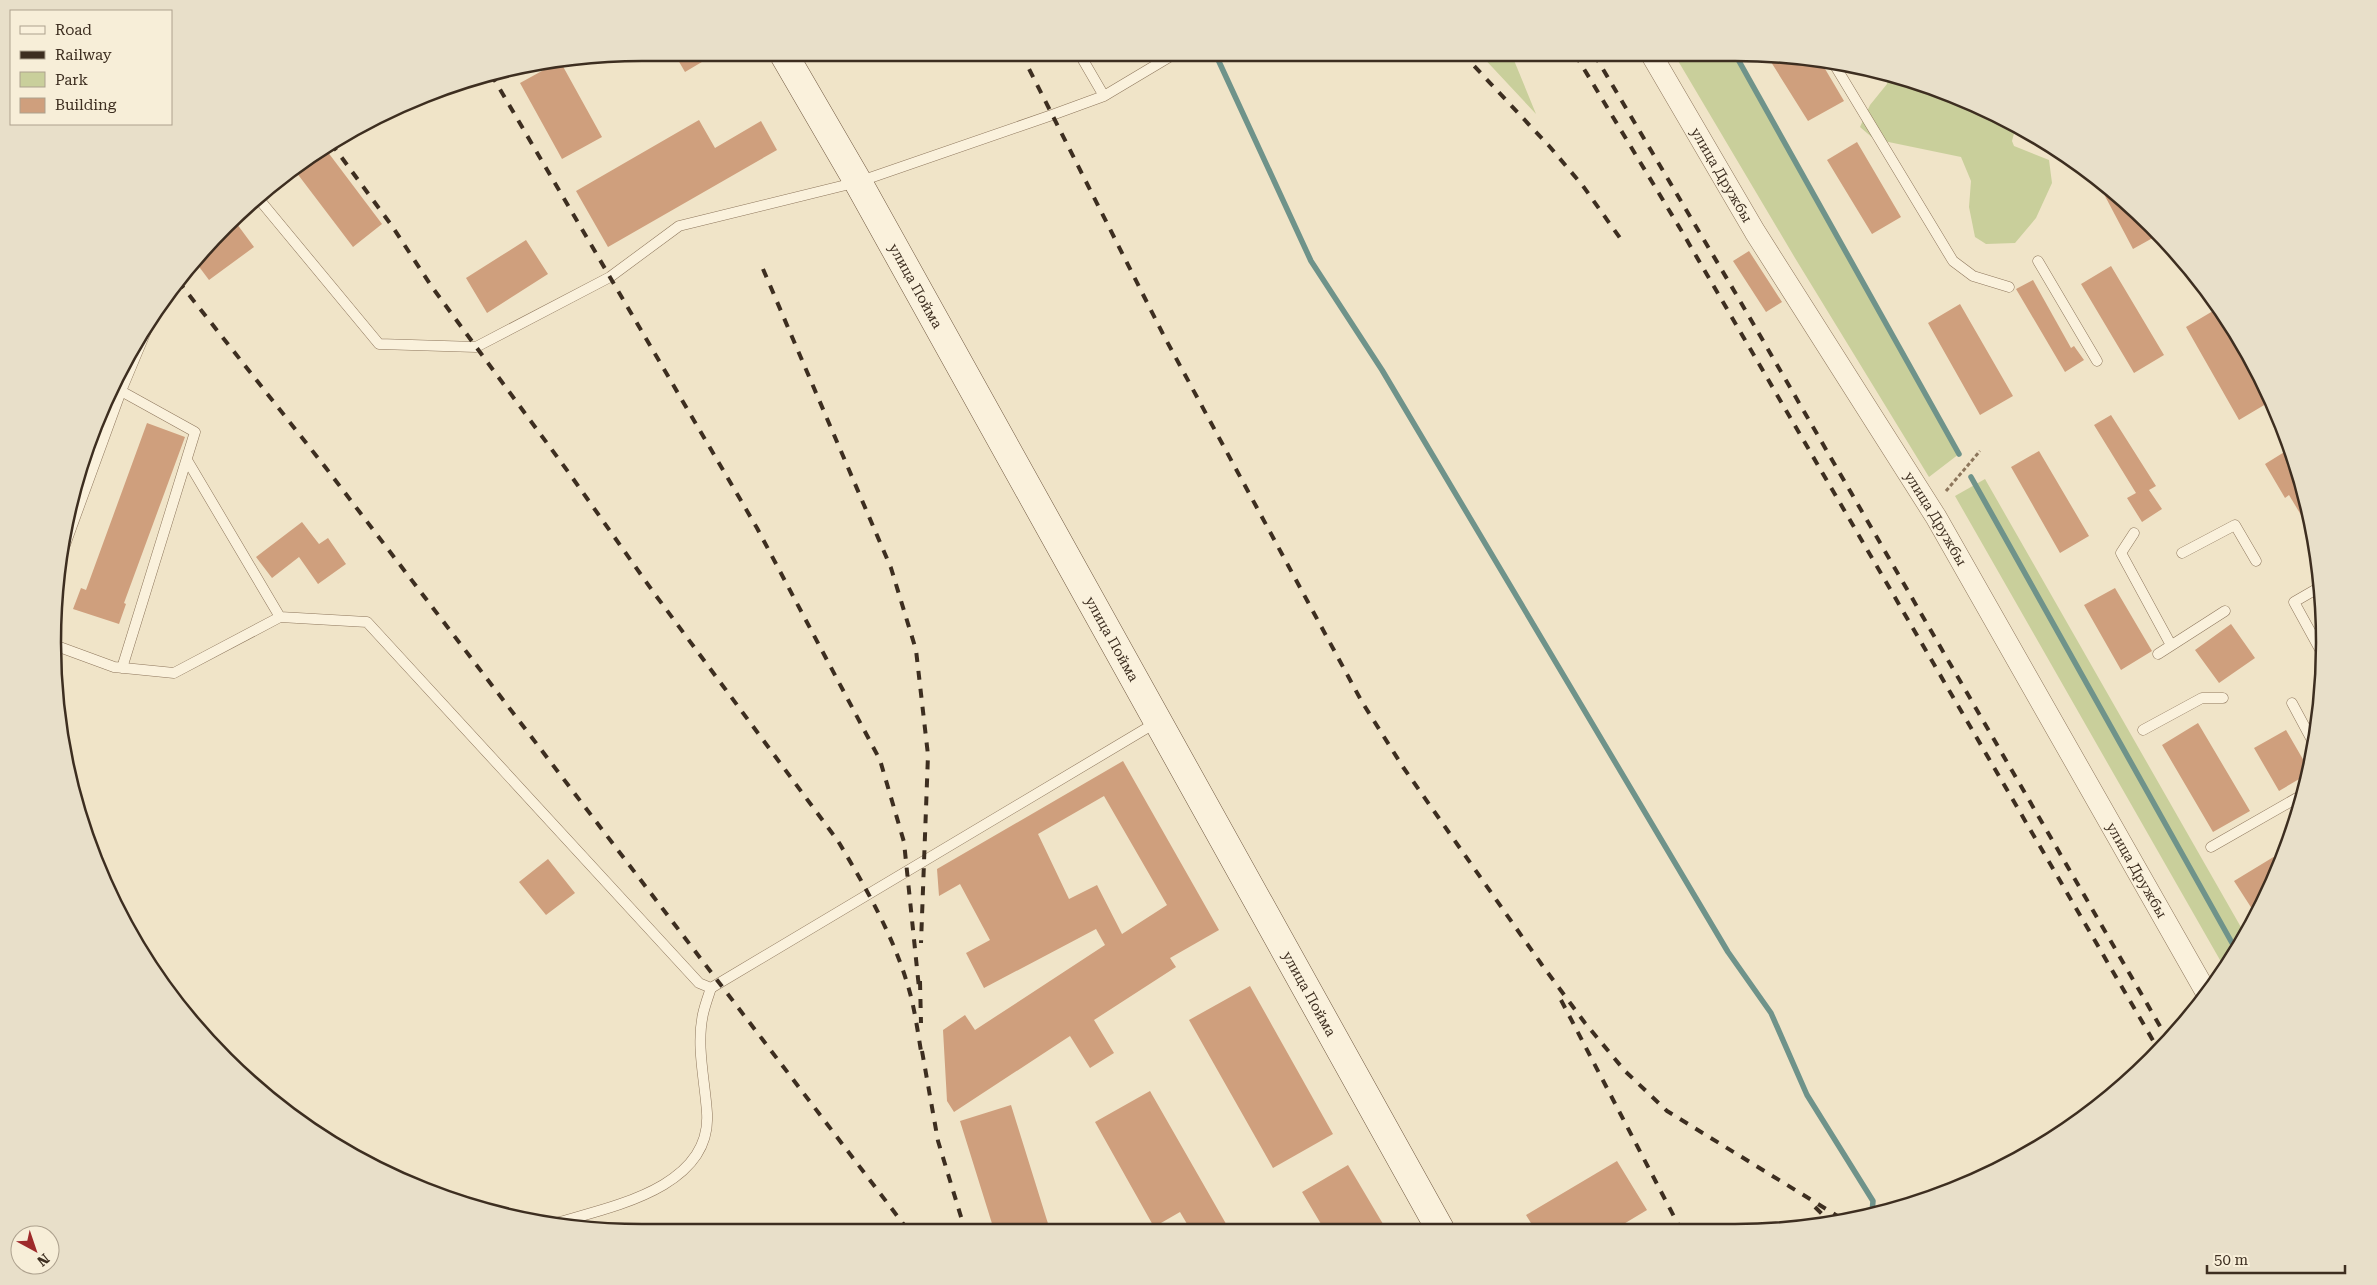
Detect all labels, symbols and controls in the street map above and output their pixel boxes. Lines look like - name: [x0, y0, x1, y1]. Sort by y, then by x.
- legend: [10, 10, 172, 125]
- text: Road: [55, 21, 92, 39]
- text: Railway: [55, 46, 112, 64]
- text: Park: [55, 71, 89, 89]
- text: Building: [55, 96, 117, 114]
- street label: улица Дружбы: [1688, 125, 1756, 225]
- street label: улица Пойма: [886, 241, 946, 331]
- street label: улица Дружбы: [1901, 469, 1970, 569]
- street label: улица Пойма: [1082, 594, 1142, 685]
- street label: улица Дружбы: [2103, 820, 2170, 921]
- street label: улица Пойма: [1279, 949, 1339, 1039]
- north arrow: [10, 1225, 60, 1275]
- scale bar: [2207, 1242, 2344, 1274]
- text: N: [34, 1250, 53, 1270]
- text: 50 m: [2214, 1251, 2249, 1269]

